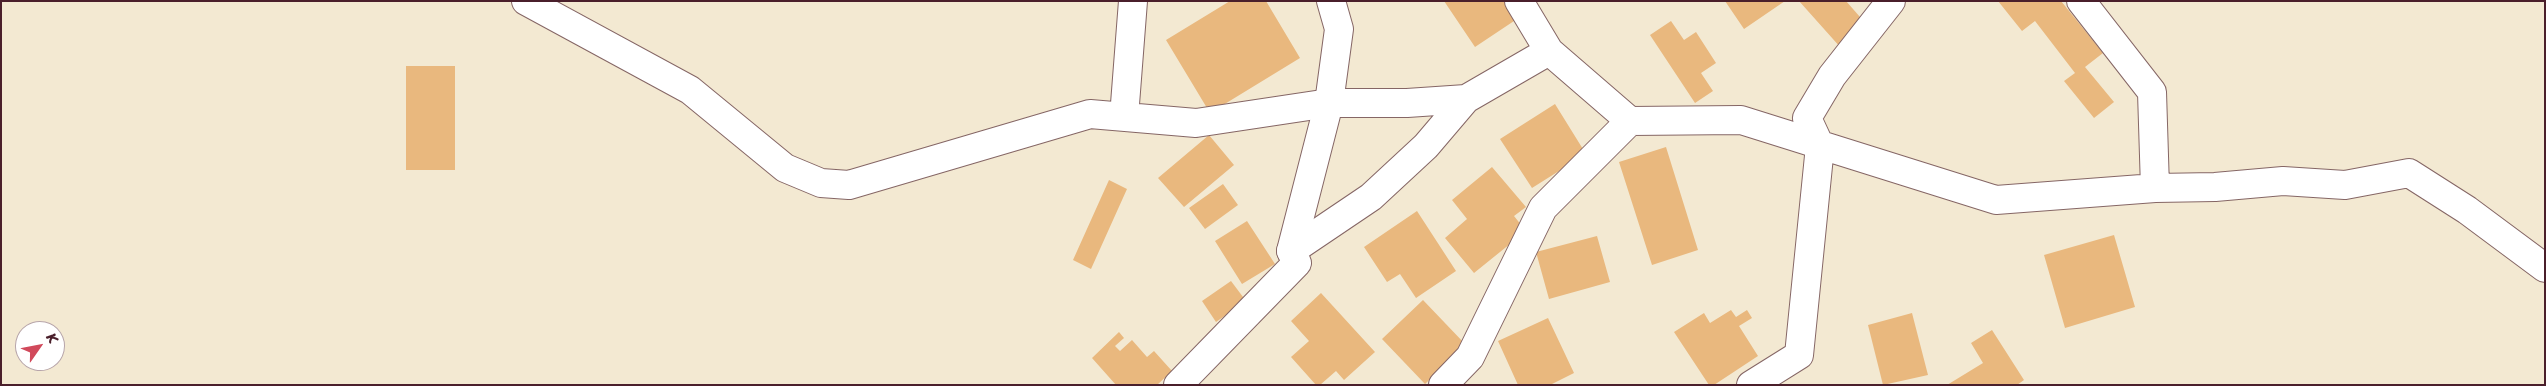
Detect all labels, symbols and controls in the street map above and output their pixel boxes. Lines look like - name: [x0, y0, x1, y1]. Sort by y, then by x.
- north arrow: [15, 321, 65, 371]
- text: K: [39, 328, 65, 348]

